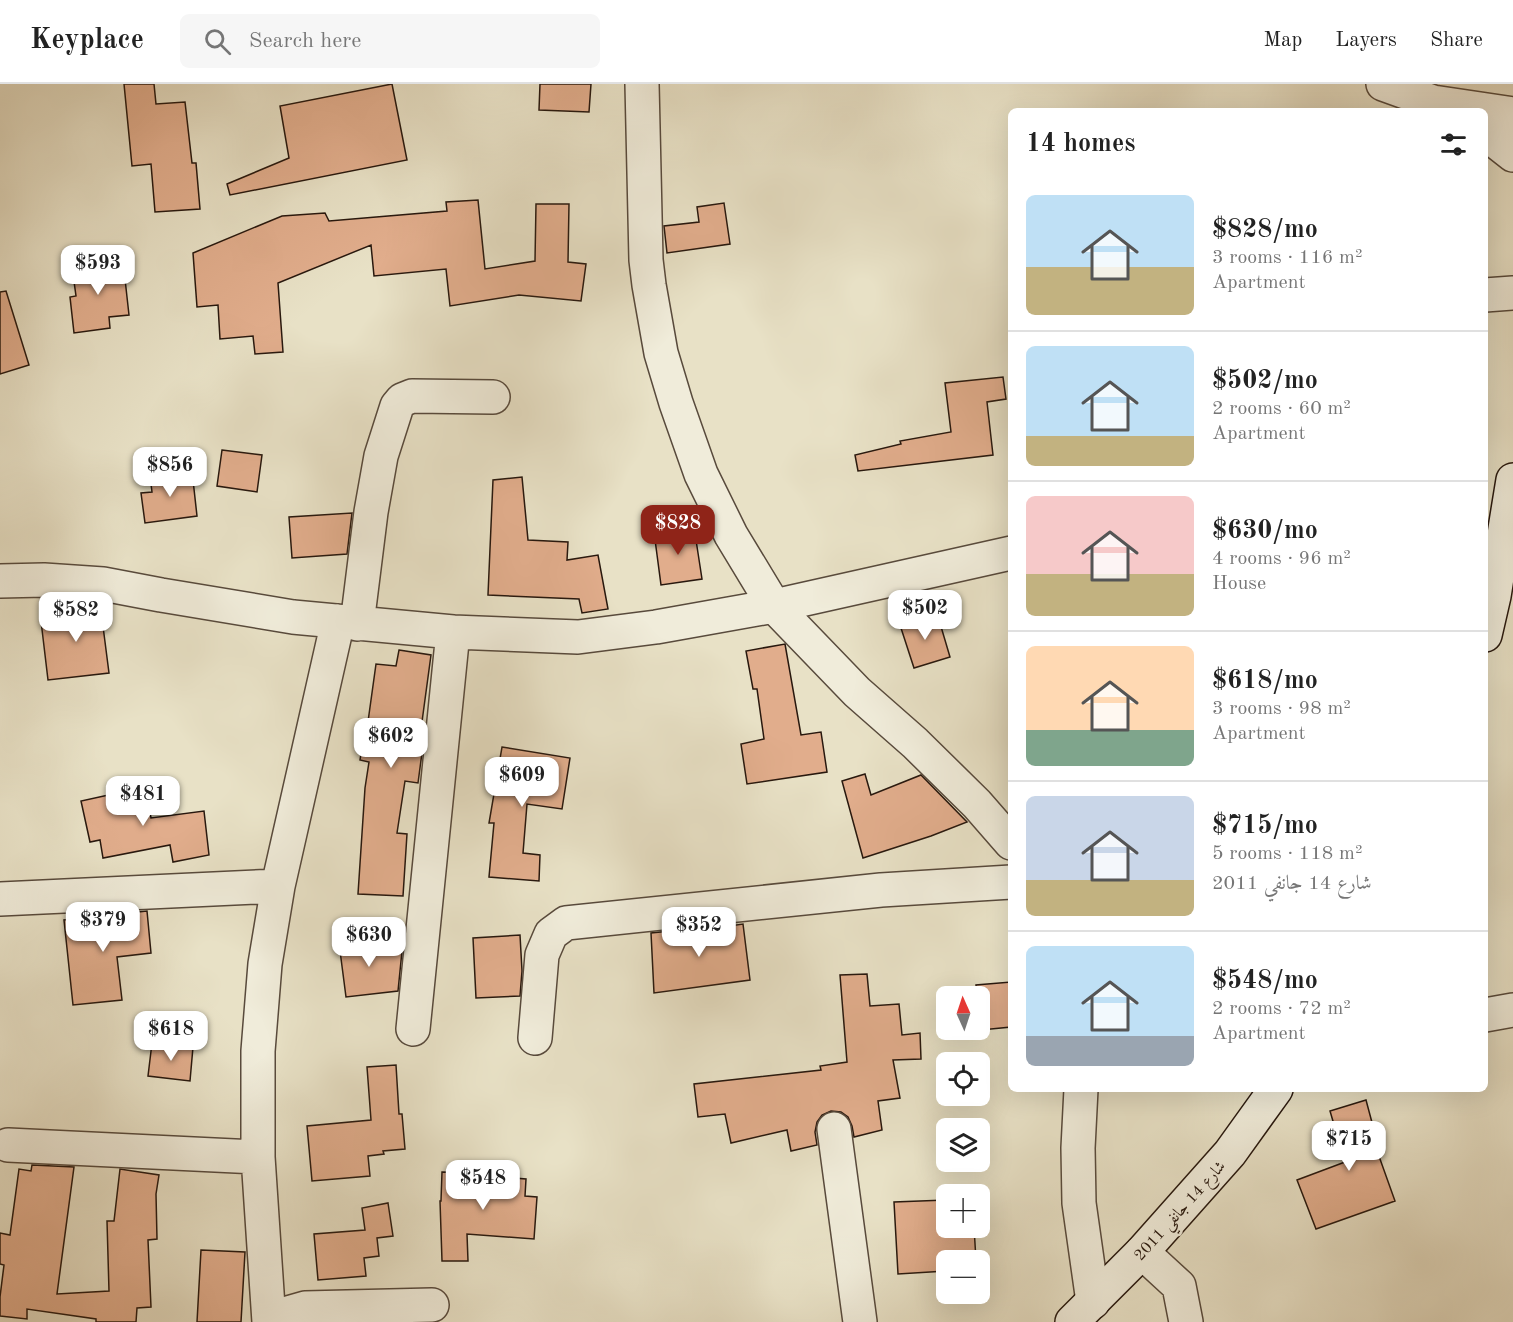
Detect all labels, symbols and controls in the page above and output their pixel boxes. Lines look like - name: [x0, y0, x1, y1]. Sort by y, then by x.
- search box: [180, 14, 600, 68]
- icon: search: [201, 25, 234, 58]
- text: Keyplace: [30, 27, 144, 55]
- text: Search here: [249, 30, 361, 52]
- text: Map: [1263, 30, 1302, 51]
- text: Layers: [1335, 30, 1397, 51]
- text: Share: [1430, 30, 1483, 51]
- icon: filters: [1437, 128, 1470, 161]
- text: 14 homes: [1026, 131, 1135, 157]
- text: $828/mo: [1212, 217, 1318, 243]
- icon: home: [1074, 219, 1146, 291]
- pin: $593: [62, 245, 134, 296]
- text: 3 rooms · 116 m²: [1212, 248, 1362, 268]
- text: $593: [75, 254, 121, 274]
- text: Apartment: [1212, 273, 1306, 293]
- text: $502/mo: [1212, 368, 1318, 394]
- icon: home: [1074, 370, 1146, 442]
- text: 2 rooms · 60 m²: [1212, 399, 1351, 419]
- text: Apartment: [1212, 424, 1306, 444]
- pin: $856: [134, 447, 206, 498]
- text: $856: [147, 456, 193, 476]
- pin: $828: [642, 505, 714, 556]
- text: $828: [655, 514, 701, 534]
- text: $630/mo: [1212, 518, 1318, 544]
- icon: home: [1074, 520, 1146, 592]
- text: 4 rooms · 96 m²: [1212, 549, 1351, 569]
- text: House: [1212, 574, 1266, 594]
- pin: $502: [889, 590, 961, 641]
- pin: $582: [40, 592, 112, 643]
- text: $502: [902, 599, 948, 619]
- text: $582: [53, 601, 99, 621]
- text: $618/mo: [1212, 668, 1318, 694]
- icon: home: [1074, 670, 1146, 742]
- text: 3 rooms · 98 m²: [1212, 699, 1351, 719]
- pin: $602: [355, 718, 427, 769]
- text: Apartment: [1212, 724, 1306, 744]
- text: $602: [368, 727, 414, 747]
- pin: $609: [486, 757, 558, 808]
- text: $609: [499, 766, 545, 786]
- pin: $481: [107, 776, 179, 827]
- text: $481: [120, 785, 166, 805]
- text: $715/mo: [1212, 813, 1318, 839]
- icon: home: [1074, 820, 1146, 892]
- text: 5 rooms · 118 m²: [1212, 844, 1362, 864]
- text: شارع 14 جانفي 2011: [1212, 874, 1372, 894]
- pin: $379: [67, 902, 139, 953]
- pin: $352: [663, 907, 735, 958]
- text: $379: [80, 911, 126, 931]
- text: $352: [676, 916, 722, 936]
- pin: $630: [333, 917, 405, 968]
- text: $630: [346, 926, 392, 946]
- text: $548/mo: [1212, 968, 1318, 994]
- icon: home: [1074, 970, 1146, 1042]
- north arrow: [936, 986, 990, 1040]
- map controls: [936, 986, 990, 1304]
- text: 2 rooms · 72 m²: [1212, 999, 1351, 1019]
- pin: $618: [135, 1011, 207, 1062]
- text: $618: [148, 1020, 194, 1040]
- text: Apartment: [1212, 1024, 1306, 1044]
- button: locate: [936, 1052, 990, 1106]
- button: layers: [936, 1118, 990, 1172]
- pin: $715: [1313, 1121, 1385, 1172]
- text: $715: [1326, 1130, 1372, 1150]
- street label: شارع 14 جانفي 2011: [1132, 1159, 1234, 1268]
- pin: $548: [447, 1160, 519, 1211]
- text: $548: [460, 1169, 506, 1189]
- button: +: [936, 1184, 990, 1238]
- button: −: [936, 1250, 990, 1304]

